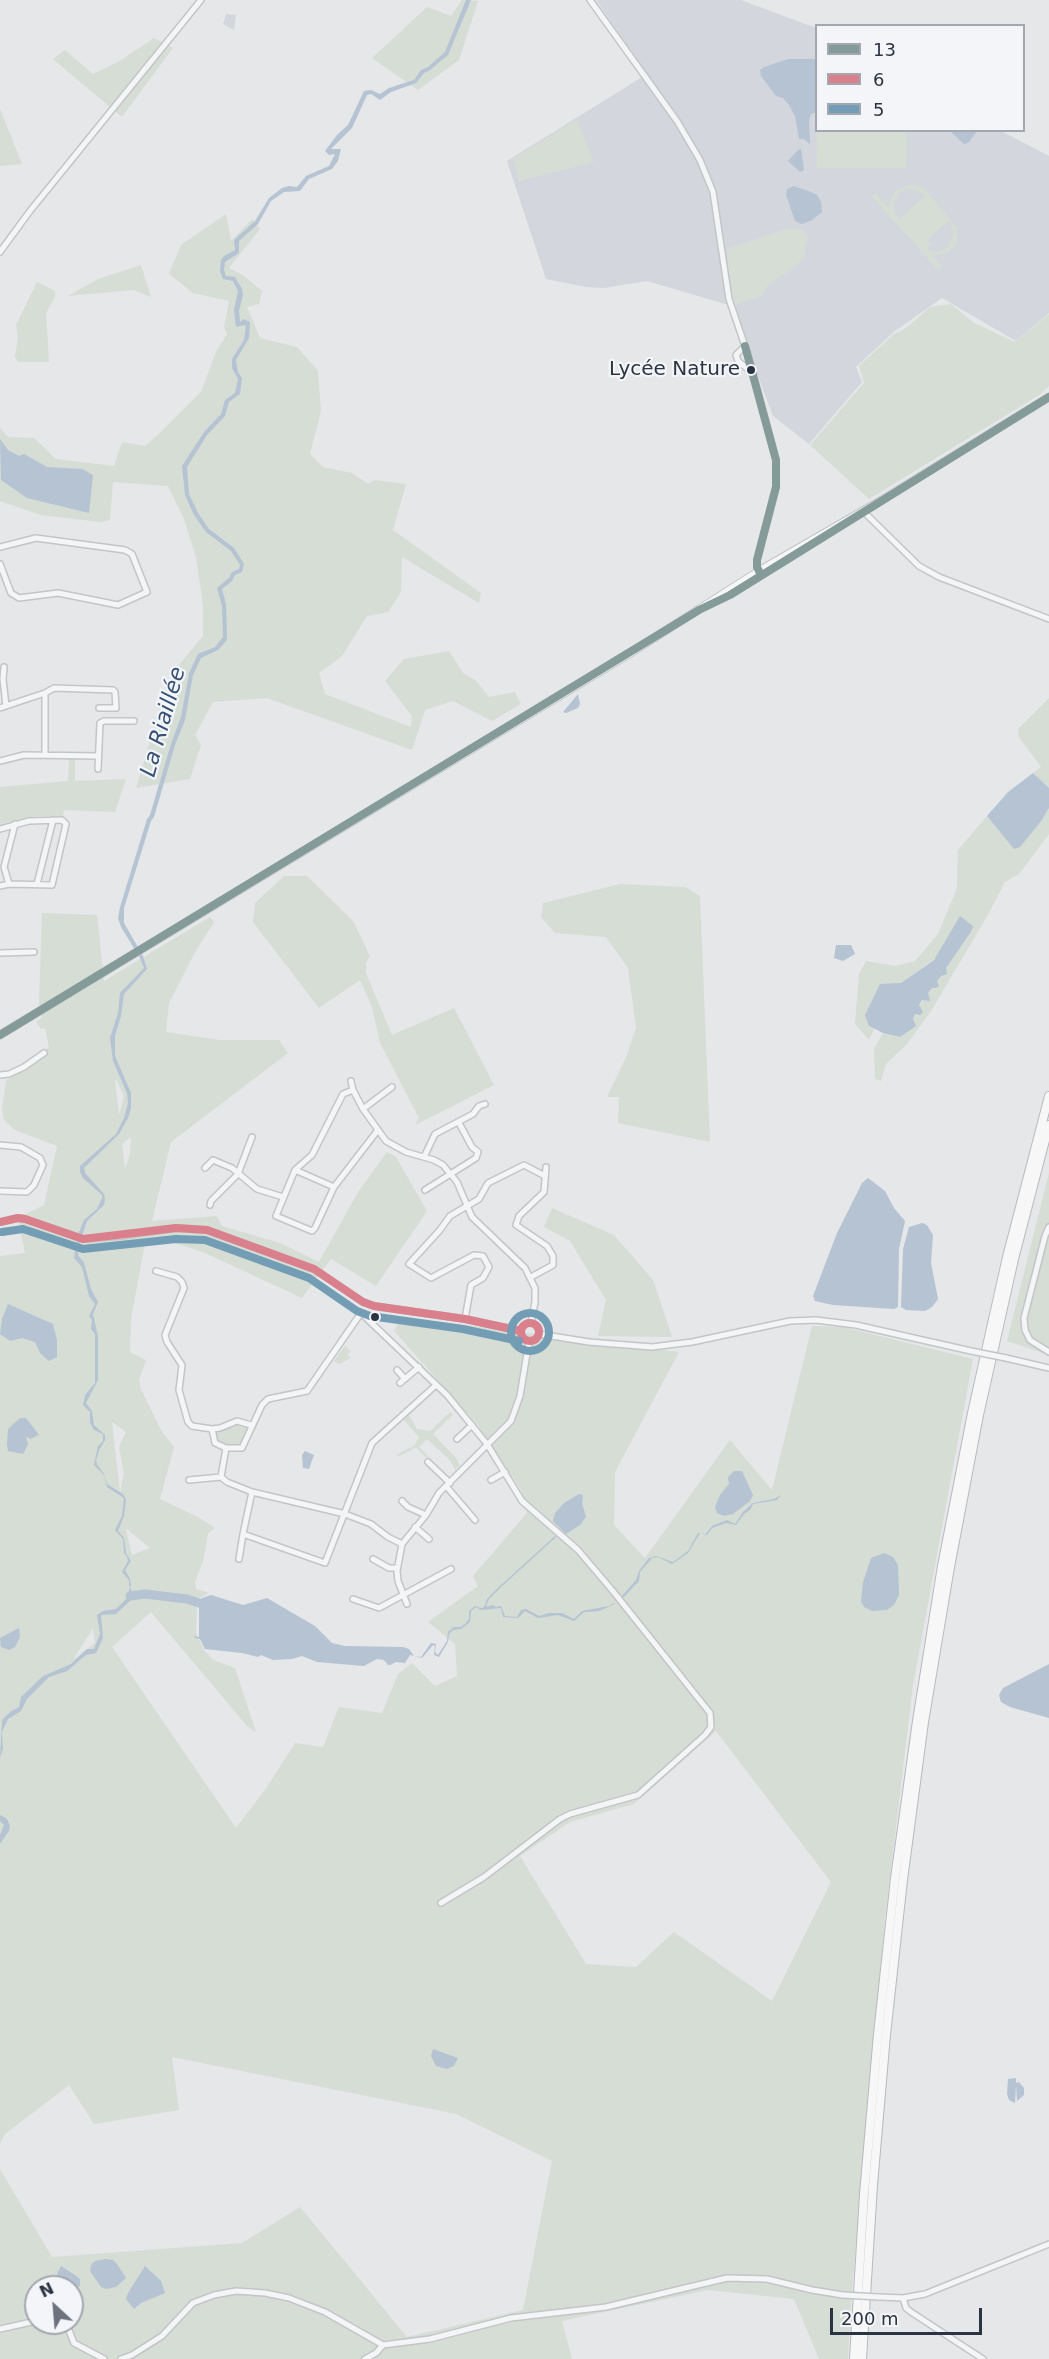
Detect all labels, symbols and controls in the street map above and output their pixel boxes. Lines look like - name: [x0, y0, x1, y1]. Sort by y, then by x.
- legend: [815, 24, 1025, 132]
- text: 13: [873, 39, 896, 60]
- text: 6: [873, 69, 884, 90]
- text: 5: [873, 99, 884, 120]
- place label: Lycée Nature: [609, 358, 740, 382]
- marker: Lycée Nature: [745, 364, 757, 376]
- water label: La Riaillée: [136, 664, 192, 780]
- unlabelled marker: [369, 1311, 381, 1323]
- north arrow: [24, 2275, 84, 2335]
- text: N: [37, 2279, 57, 2302]
- scale bar: [833, 2296, 984, 2334]
- text: 200 m: [841, 2308, 899, 2329]

